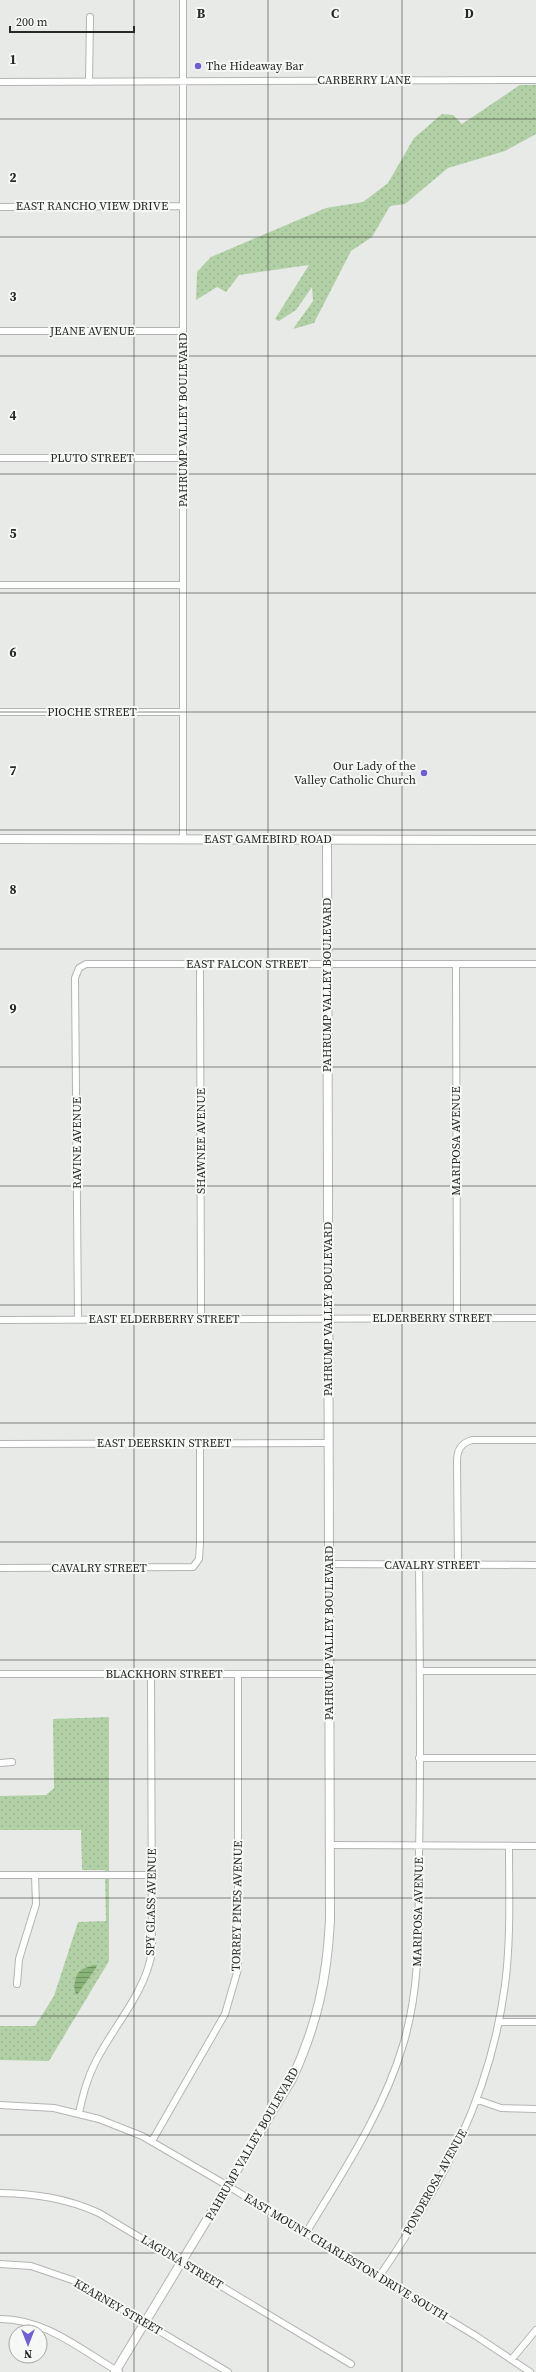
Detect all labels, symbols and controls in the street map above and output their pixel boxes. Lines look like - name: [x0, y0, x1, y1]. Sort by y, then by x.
- text: B: [197, 5, 206, 22]
- text: C: [331, 5, 339, 22]
- text: D: [464, 5, 474, 22]
- scale bar: [10, 8, 134, 34]
- text: 200 m: [16, 14, 48, 30]
- text: 1: [9, 51, 17, 68]
- place label: The Hideaway Bar: [206, 58, 304, 74]
- marker: The Hideaway Bar: [193, 61, 203, 71]
- street label: CARBERRY LANE: [317, 72, 411, 88]
- text: 2: [9, 169, 17, 186]
- street label: EAST RANCHO VIEW DRIVE: [16, 198, 168, 214]
- text: 3: [9, 288, 17, 305]
- street label: JEANE AVENUE: [49, 323, 134, 339]
- street label: PAHRUMP VALLEY BOULEVARD: [175, 333, 191, 507]
- text: 4: [9, 407, 17, 424]
- street label: PLUTO STREET: [50, 450, 134, 466]
- text: 5: [9, 525, 17, 542]
- text: 6: [9, 644, 17, 661]
- street label: PIOCHE STREET: [47, 704, 138, 720]
- place label: Our Lady of the Valley Catholic Church: [294, 758, 416, 788]
- text: 7: [9, 762, 17, 779]
- marker: Our Lady of the Valley Catholic Church: [419, 768, 429, 778]
- street label: EAST GAMEBIRD ROAD: [204, 831, 332, 847]
- text: 8: [9, 881, 17, 898]
- street label: PAHRUMP VALLEY BOULEVARD: [319, 898, 335, 1072]
- street label: EAST FALCON STREET: [186, 956, 309, 972]
- text: 9: [9, 1000, 17, 1017]
- street label: MARIPOSA AVENUE: [448, 1086, 464, 1196]
- street label: SHAWNEE AVENUE: [193, 1088, 209, 1194]
- street label: RAVINE AVENUE: [69, 1097, 85, 1189]
- street label: PAHRUMP VALLEY BOULEVARD: [320, 1222, 336, 1396]
- street label: ELDERBERRY STREET: [372, 1310, 493, 1326]
- street label: EAST ELDERBERRY STREET: [89, 1311, 240, 1327]
- street label: EAST DEERSKIN STREET: [97, 1435, 232, 1451]
- street label: PAHRUMP VALLEY BOULEVARD: [321, 1546, 337, 1720]
- street label: CAVALRY STREET: [384, 1557, 481, 1573]
- street label: CAVALRY STREET: [51, 1560, 148, 1576]
- street label: BLACKHORN STREET: [105, 1666, 223, 1682]
- street label: TORREY PINES AVENUE: [228, 1841, 246, 1971]
- street label: SPY GLASS AVENUE: [142, 1848, 160, 1956]
- street label: MARIPOSA AVENUE: [409, 1857, 427, 1967]
- street label: PAHRUMP VALLEY BOULEVARD: [201, 2064, 303, 2224]
- street label: PONDEROSA AVENUE: [399, 2126, 471, 2238]
- street label: EAST MOUNT CHARLESTON DRIVE SOUTH: [241, 2190, 451, 2324]
- street label: LAGUNA STREET: [138, 2231, 227, 2293]
- street label: KEARNEY STREET: [71, 2275, 166, 2339]
- north arrow: [8, 2324, 48, 2364]
- text: N: [24, 2346, 32, 2361]

